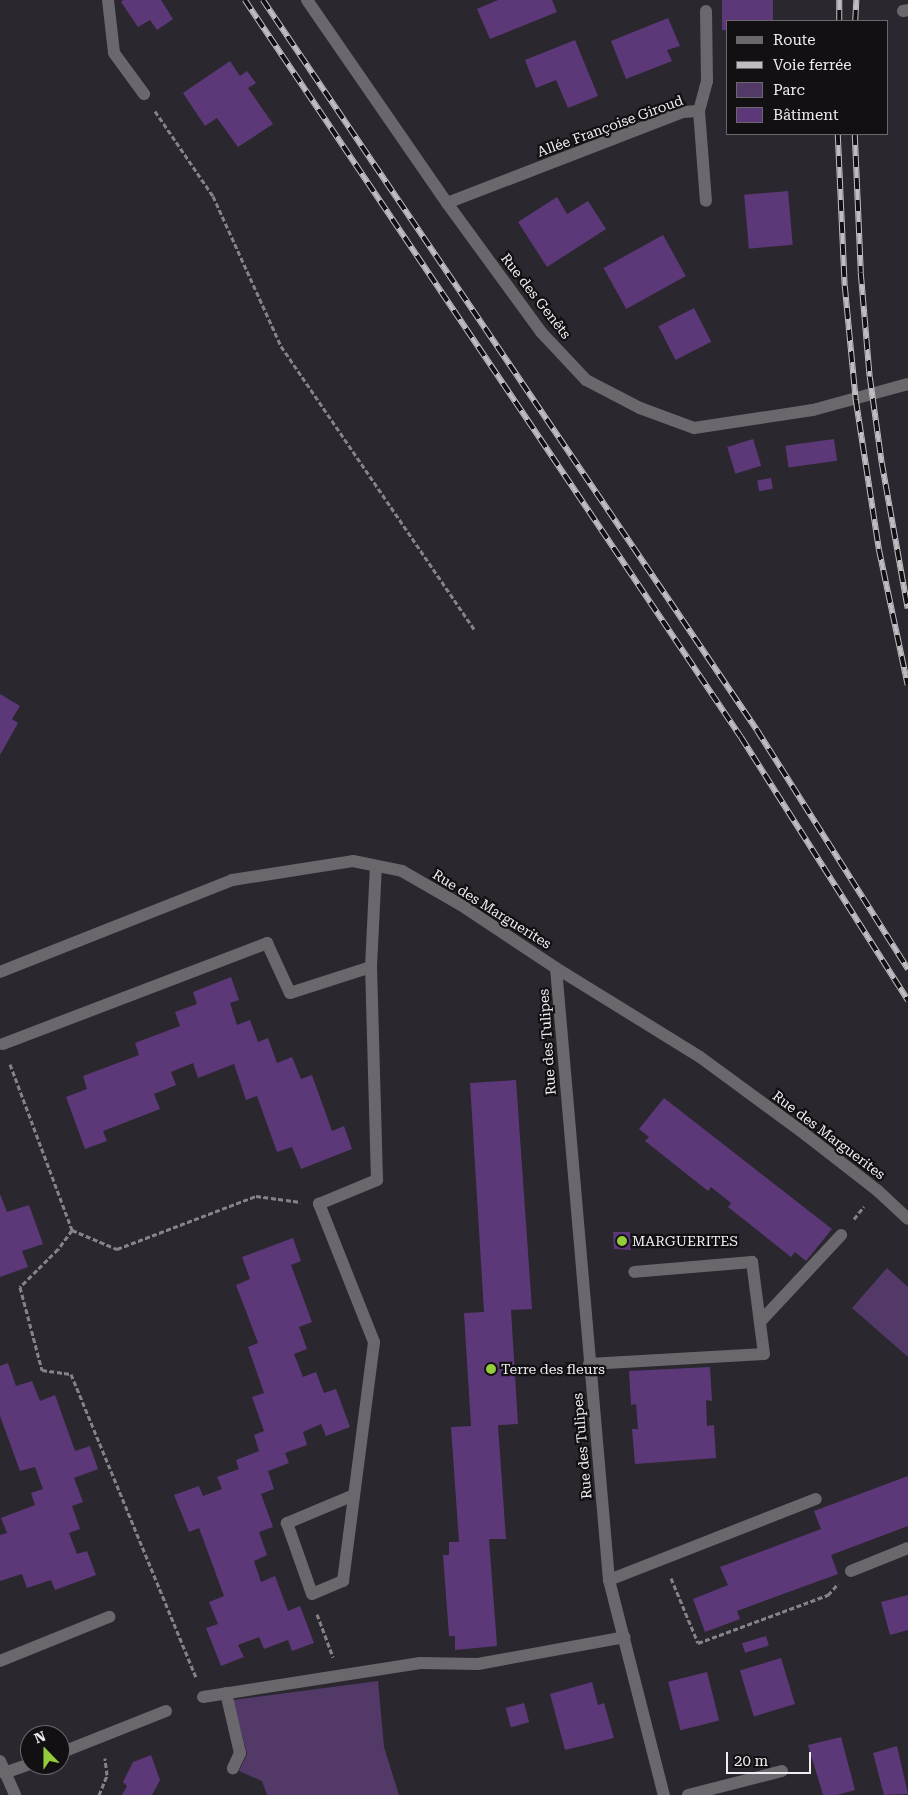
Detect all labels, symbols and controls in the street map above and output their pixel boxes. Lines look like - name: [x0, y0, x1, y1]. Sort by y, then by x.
- legend: [726, 20, 888, 135]
- text: Route: [773, 31, 815, 49]
- text: Voie ferrée: [773, 56, 851, 74]
- text: Parc: [773, 81, 805, 99]
- street label: Allée Françoise Giroud: [535, 92, 685, 160]
- text: Bâtiment: [773, 106, 839, 124]
- street label: Rue des Genêts: [497, 250, 575, 342]
- street label: Rue des Marguerites: [430, 866, 554, 952]
- street label: Rue des Tulipes: [535, 988, 559, 1096]
- street label: Rue des Marguerites: [769, 1087, 889, 1183]
- place label: MARGUERITES: [632, 1233, 738, 1249]
- marker: MARGUERITES: [616, 1235, 628, 1247]
- place label: Terre des fleurs: [501, 1361, 605, 1377]
- marker: Terre des fleurs: [485, 1363, 497, 1375]
- street label: Rue des Tulipes: [569, 1392, 595, 1500]
- north arrow: [20, 1725, 70, 1775]
- text: N: [32, 1728, 48, 1746]
- scale bar: [728, 1742, 813, 1774]
- text: 20 m: [734, 1752, 768, 1770]

